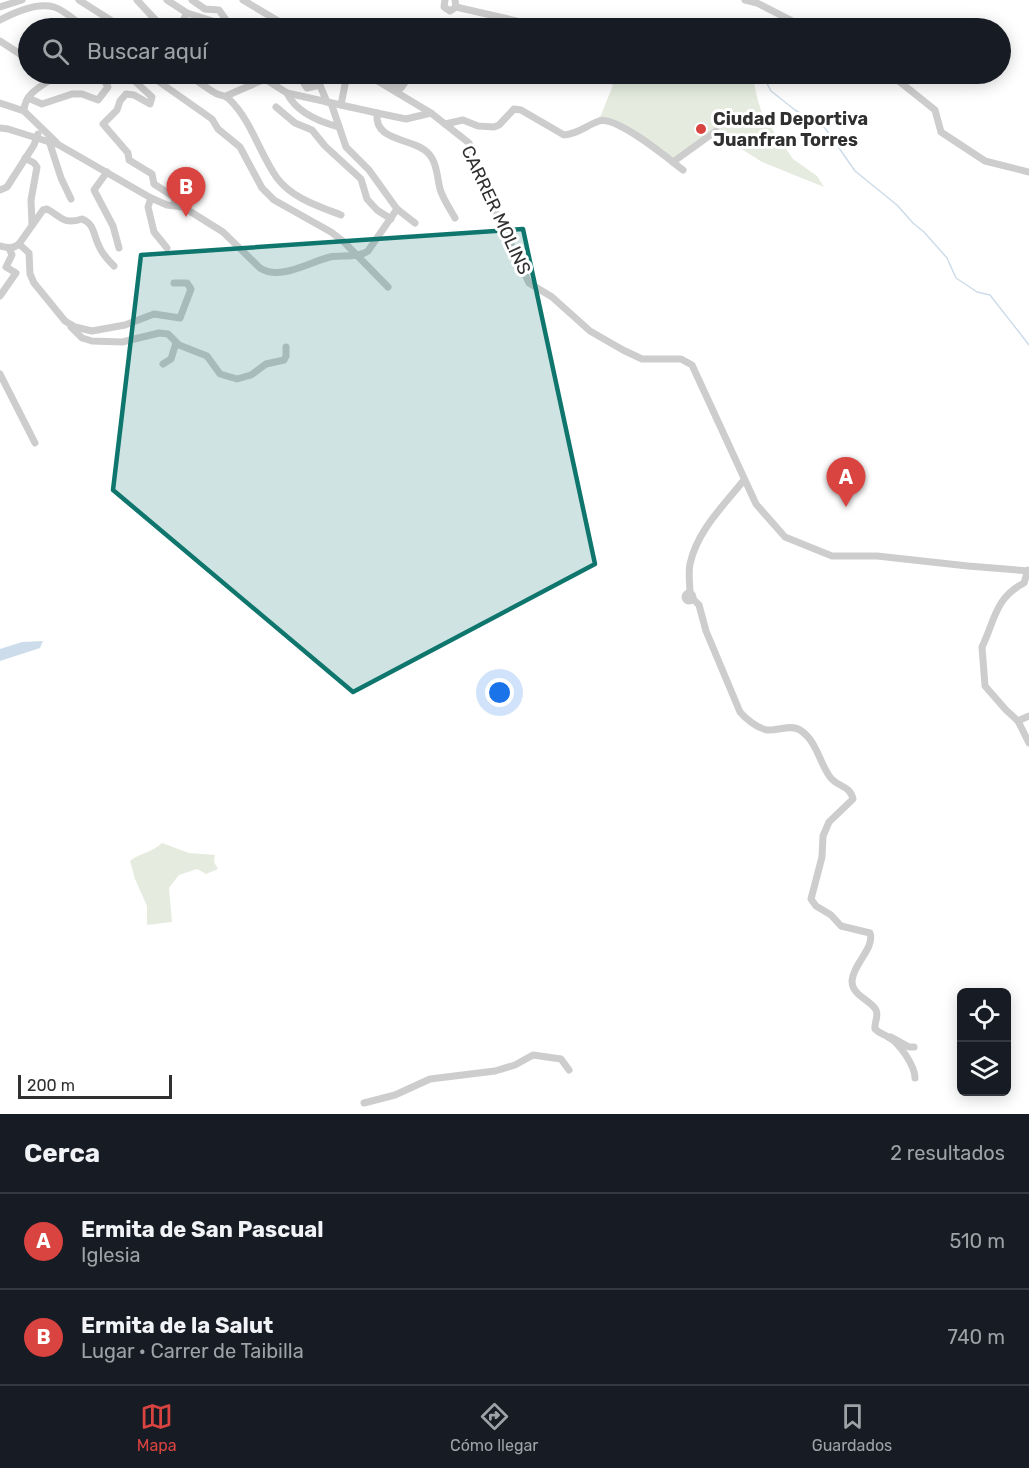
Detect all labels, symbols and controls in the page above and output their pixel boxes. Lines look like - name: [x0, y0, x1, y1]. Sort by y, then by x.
- search box: [18, 18, 1011, 84]
- icon: search: [39, 35, 72, 68]
- text: Buscar aquí: [87, 38, 208, 65]
- place label: Ciudad Deportiva Juanfran Torres: [713, 108, 868, 151]
- marker: Ciudad Deportiva Juanfran Torres: [694, 122, 708, 136]
- street label: CARRER MOLINS: [456, 142, 536, 278]
- pin: B: [166, 168, 206, 217]
- pin: A: [826, 458, 866, 507]
- your location: [485, 678, 514, 707]
- map controls: [957, 988, 1011, 1096]
- button: locate: [957, 988, 1011, 1042]
- button: layers: [957, 1042, 1011, 1096]
- scale bar: [18, 1072, 172, 1100]
- text: 200 m: [27, 1076, 75, 1095]
- text: Cerca: [24, 1138, 100, 1169]
- text: 2 resultados: [890, 1141, 1005, 1165]
- text: Ermita de San Pascual: [81, 1216, 324, 1243]
- text: A: [36, 1229, 51, 1253]
- text: 510 m: [949, 1229, 1005, 1253]
- text: Iglesia: [81, 1243, 141, 1267]
- text: Ermita de la Salut: [81, 1312, 273, 1339]
- text: B: [36, 1325, 51, 1349]
- text: 740 m: [948, 1325, 1005, 1349]
- text: Lugar · Carrer de Taibilla: [81, 1339, 304, 1363]
- tab: Mapa: [137, 1400, 177, 1455]
- tab: Cómo llegar: [450, 1400, 538, 1455]
- tab: Guardados: [812, 1400, 892, 1455]

